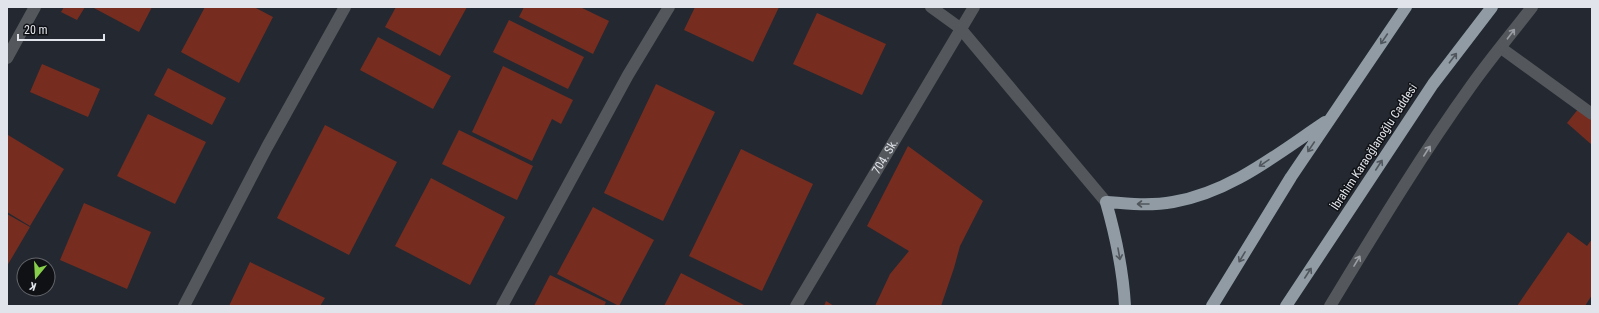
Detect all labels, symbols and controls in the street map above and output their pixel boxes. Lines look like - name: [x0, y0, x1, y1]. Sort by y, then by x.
- scale bar: [18, 16, 104, 42]
- text: 20 m: [24, 23, 48, 37]
- one-way arrow: [1507, 29, 1515, 40]
- one-way arrow: [1380, 33, 1388, 44]
- one-way arrow: [1449, 52, 1457, 63]
- street label: İbrahim Karaoğlanoğlu Caddesi: [1327, 81, 1420, 213]
- street label: 704. Sk.: [869, 136, 901, 177]
- one-way arrow: [1307, 141, 1315, 152]
- one-way arrow: [1423, 146, 1431, 157]
- one-way arrow: [1258, 159, 1269, 167]
- one-way arrow: [1375, 160, 1383, 171]
- one-way arrow: [1137, 200, 1150, 208]
- one-way arrow: [1115, 247, 1123, 260]
- one-way arrow: [1237, 251, 1245, 263]
- one-way arrow: [1353, 256, 1361, 267]
- north arrow: [16, 257, 56, 297]
- one-way arrow: [1303, 268, 1312, 279]
- text: K: [27, 279, 38, 293]

